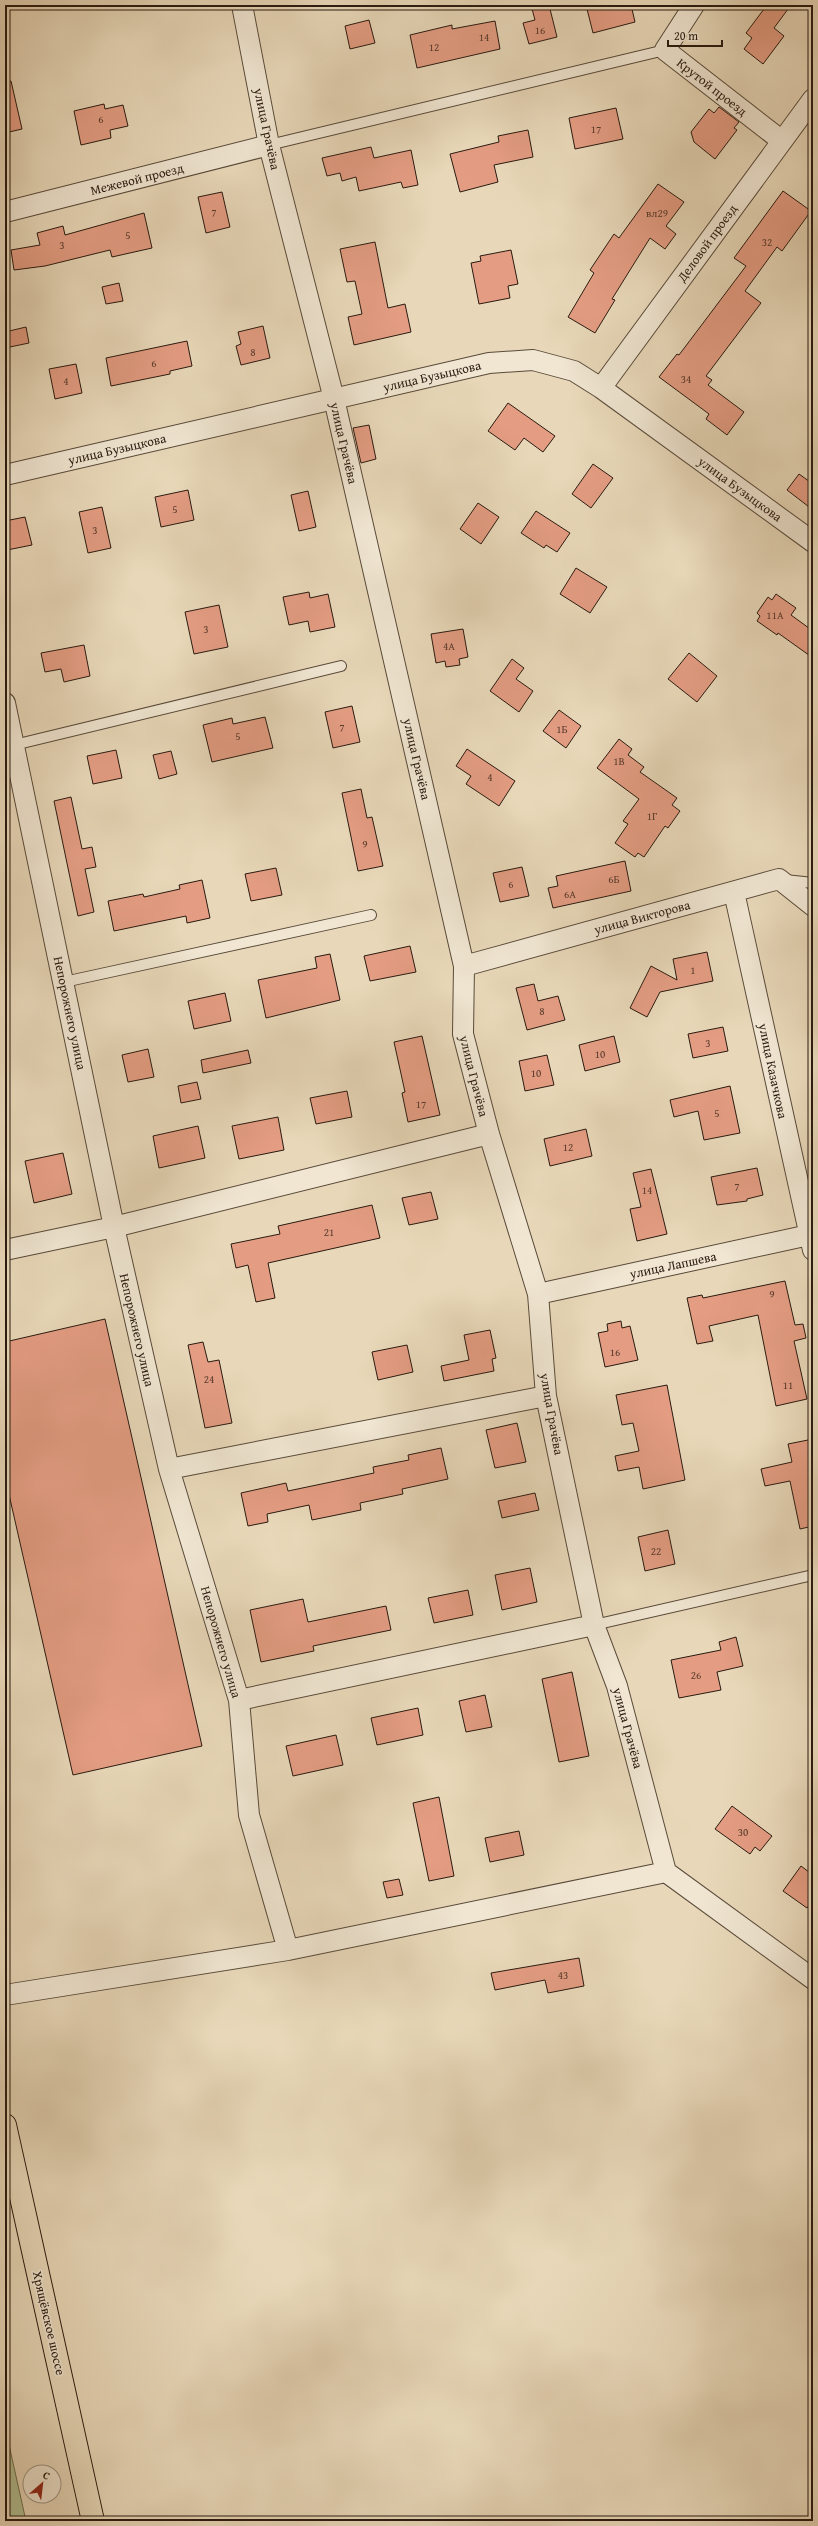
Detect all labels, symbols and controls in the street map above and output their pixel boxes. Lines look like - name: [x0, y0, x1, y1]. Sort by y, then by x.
- house number: 16: [535, 22, 545, 38]
- scale bar: [668, 22, 722, 48]
- text: 20 m: [674, 27, 698, 44]
- house number: 14: [479, 29, 489, 45]
- house number: 12: [429, 39, 439, 55]
- street label: Крутой проезд: [673, 53, 751, 121]
- street label: улица Грачёва: [249, 85, 285, 172]
- house number: 6: [98, 111, 104, 127]
- house number: 17: [591, 121, 601, 137]
- street label: Межевой проезд: [88, 158, 186, 200]
- street label: Деловой проезд: [672, 200, 742, 286]
- house number: 7: [211, 204, 217, 220]
- house number: вл29: [646, 205, 668, 221]
- house number: 5: [125, 227, 131, 243]
- house number: 32: [762, 234, 772, 250]
- house number: 3: [59, 237, 65, 253]
- house number: 8: [250, 344, 256, 360]
- house number: 6: [151, 355, 157, 371]
- street label: улица Бузыцкова: [380, 355, 484, 397]
- house number: 34: [681, 371, 691, 387]
- house number: 4: [63, 373, 69, 389]
- street label: улица Грачёва: [325, 399, 363, 486]
- street label: улица Бузыцкова: [65, 428, 169, 470]
- street label: улица Бузыцкова: [693, 451, 787, 527]
- house number: 5: [172, 501, 178, 517]
- house number: 3: [92, 522, 98, 538]
- house number: 11А: [766, 607, 784, 623]
- house number: 3: [203, 621, 209, 637]
- house number: 4А: [443, 638, 455, 654]
- street label: улица Грачёва: [398, 715, 436, 802]
- house number: 7: [339, 719, 345, 735]
- house number: 1Б: [556, 721, 568, 737]
- house number: 5: [235, 728, 241, 744]
- house number: 1В: [613, 753, 625, 769]
- house number: 4: [487, 769, 493, 785]
- house number: 1Г: [647, 808, 658, 824]
- house number: 9: [362, 836, 368, 852]
- house number: 6Б: [608, 871, 620, 887]
- house number: 6: [508, 876, 514, 892]
- house number: 6А: [564, 886, 576, 902]
- street label: улица Викторова: [591, 895, 693, 939]
- street label: Непорожнего улица: [49, 954, 91, 1072]
- house number: 1: [690, 962, 696, 978]
- house number: 8: [539, 1003, 545, 1019]
- street label: улица Казачкова: [753, 1021, 793, 1121]
- street label: улица Грачёва: [454, 1032, 493, 1119]
- house number: 3: [705, 1035, 711, 1051]
- house number: 10: [595, 1046, 605, 1062]
- house number: 10: [531, 1065, 541, 1081]
- house number: 17: [416, 1096, 426, 1112]
- house number: 5: [714, 1105, 720, 1121]
- house number: 12: [563, 1139, 573, 1155]
- house number: 7: [734, 1178, 740, 1194]
- house number: 14: [642, 1182, 652, 1198]
- house number: 21: [324, 1224, 334, 1240]
- street label: улица Лапшева: [627, 1246, 719, 1284]
- street label: Непорожнего улица: [115, 1272, 159, 1389]
- house number: 9: [769, 1286, 775, 1302]
- house number: 16: [610, 1344, 620, 1360]
- street label: улица Грачёва: [535, 1370, 569, 1457]
- house number: 24: [204, 1371, 214, 1387]
- house number: 11: [783, 1377, 793, 1393]
- house number: 22: [651, 1543, 661, 1559]
- street label: Непорожнего улица: [196, 1584, 246, 1701]
- house number: 26: [691, 1667, 701, 1683]
- street label: улица Грачёва: [608, 1684, 648, 1771]
- house number: 30: [738, 1824, 748, 1840]
- house number: 43: [558, 1967, 568, 1983]
- street label: Хрящёвское шоссе: [28, 2269, 70, 2377]
- north arrow: [22, 2464, 62, 2504]
- text: С: [40, 2467, 53, 2484]

